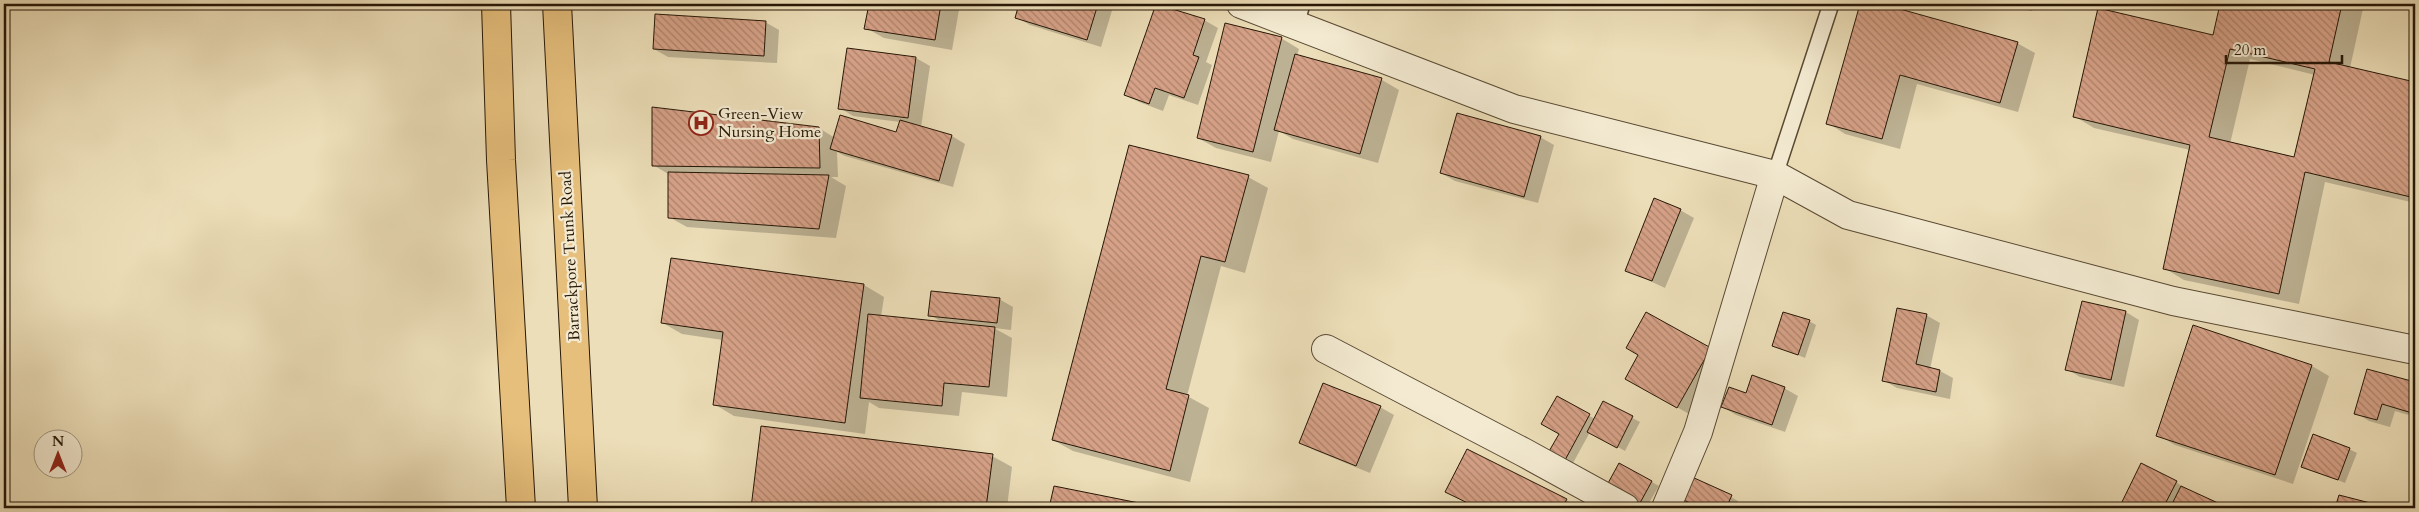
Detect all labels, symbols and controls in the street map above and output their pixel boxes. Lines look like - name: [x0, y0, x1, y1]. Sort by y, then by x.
- scale bar: [2226, 32, 2343, 64]
- text: 20 m: [2234, 40, 2266, 60]
- place label: Green-View Nursing Home: [718, 103, 821, 143]
- hospital icon: Green-View Nursing Home: [688, 110, 714, 136]
- street label: Barrackpore Trunk Road: [555, 170, 585, 342]
- north arrow: [32, 430, 82, 480]
- text: N: [52, 432, 64, 451]

